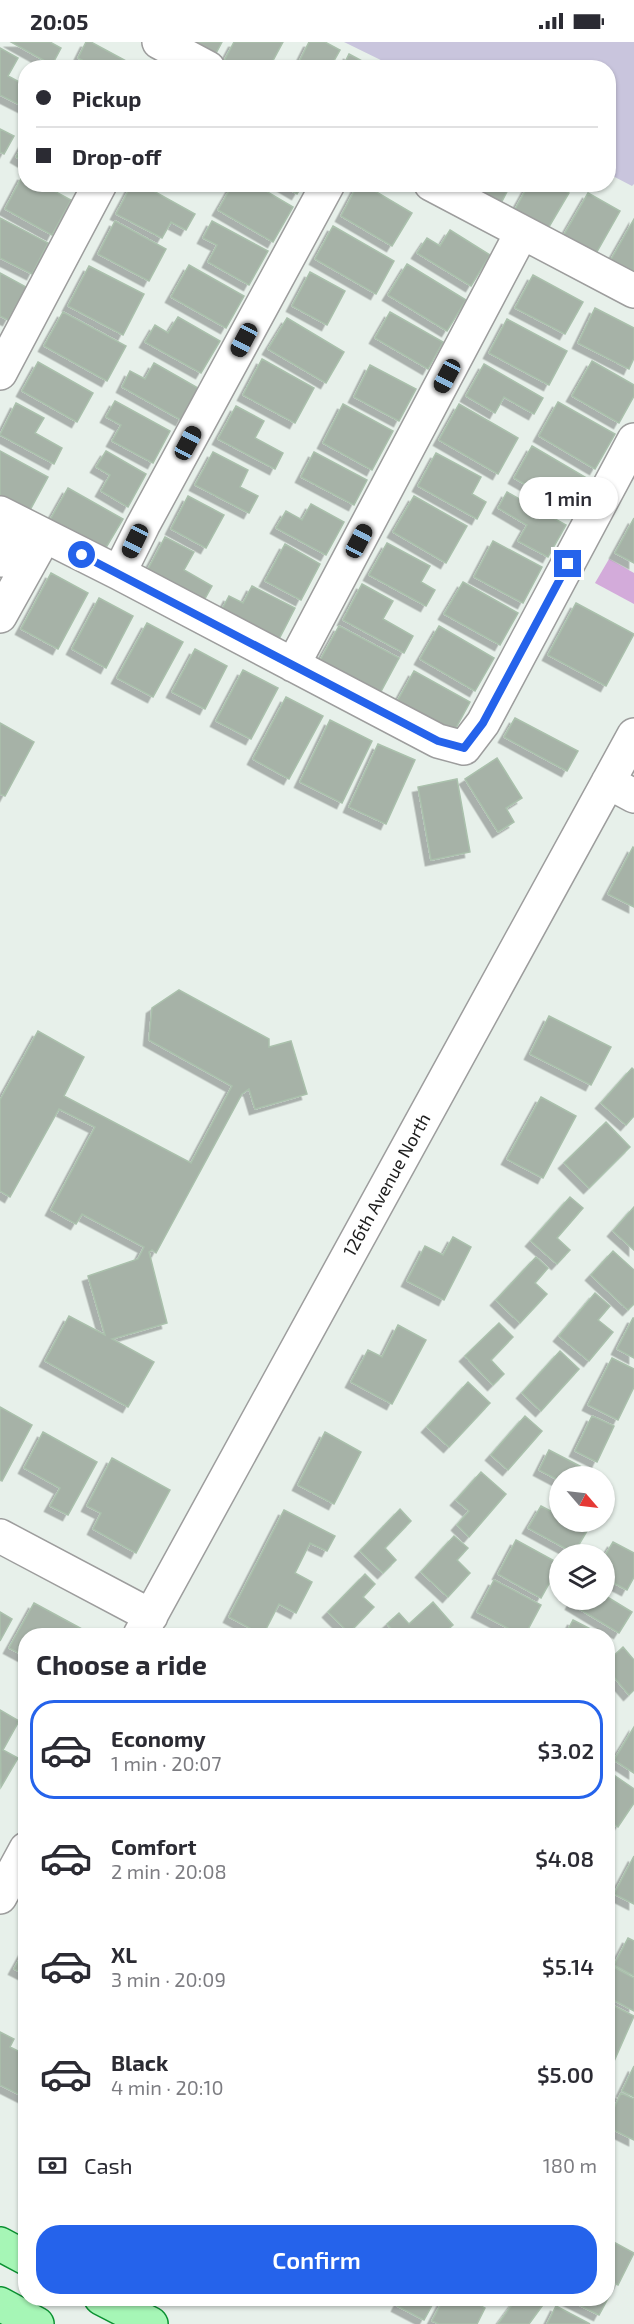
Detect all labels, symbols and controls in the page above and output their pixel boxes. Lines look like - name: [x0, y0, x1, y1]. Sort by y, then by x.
- text: 20:05: [30, 8, 88, 34]
- text: Pickup: [72, 85, 141, 111]
- text: Drop-off: [72, 143, 161, 169]
- car: [228, 320, 260, 360]
- car: [431, 356, 463, 396]
- car: [172, 423, 204, 463]
- callout: 1 min: [518, 477, 618, 519]
- text: 1 min: [545, 486, 592, 510]
- car: [119, 521, 151, 561]
- car: [343, 521, 375, 561]
- route start: [68, 541, 95, 568]
- route end: [554, 550, 581, 577]
- street label: 126th Avenue North: [338, 1109, 435, 1260]
- north arrow: [549, 1466, 615, 1532]
- map controls: [549, 1466, 615, 1610]
- button: layers: [549, 1544, 615, 1610]
- text: Choose a ride: [36, 1648, 207, 1680]
- icon: car: [39, 1723, 93, 1777]
- text: Economy: [111, 1725, 206, 1751]
- text: $3.02: [538, 1737, 594, 1763]
- text: 1 min · 20:07: [111, 1751, 221, 1775]
- icon: car: [39, 1831, 93, 1885]
- text: Comfort: [111, 1833, 196, 1859]
- text: $4.08: [535, 1845, 594, 1871]
- text: 2 min · 20:08: [111, 1859, 227, 1883]
- icon: car: [39, 1939, 93, 1993]
- text: XL: [111, 1941, 137, 1967]
- text: $5.14: [542, 1953, 594, 1979]
- text: 3 min · 20:09: [111, 1967, 226, 1991]
- icon: car: [39, 2047, 93, 2101]
- text: Black: [111, 2049, 168, 2075]
- text: $5.00: [537, 2061, 594, 2087]
- text: 4 min · 20:10: [111, 2075, 224, 2099]
- icon: cash: [36, 2149, 69, 2182]
- text: Cash: [84, 2152, 133, 2178]
- text: 180 m: [543, 2153, 597, 2177]
- button: Confirm: [36, 2225, 597, 2294]

